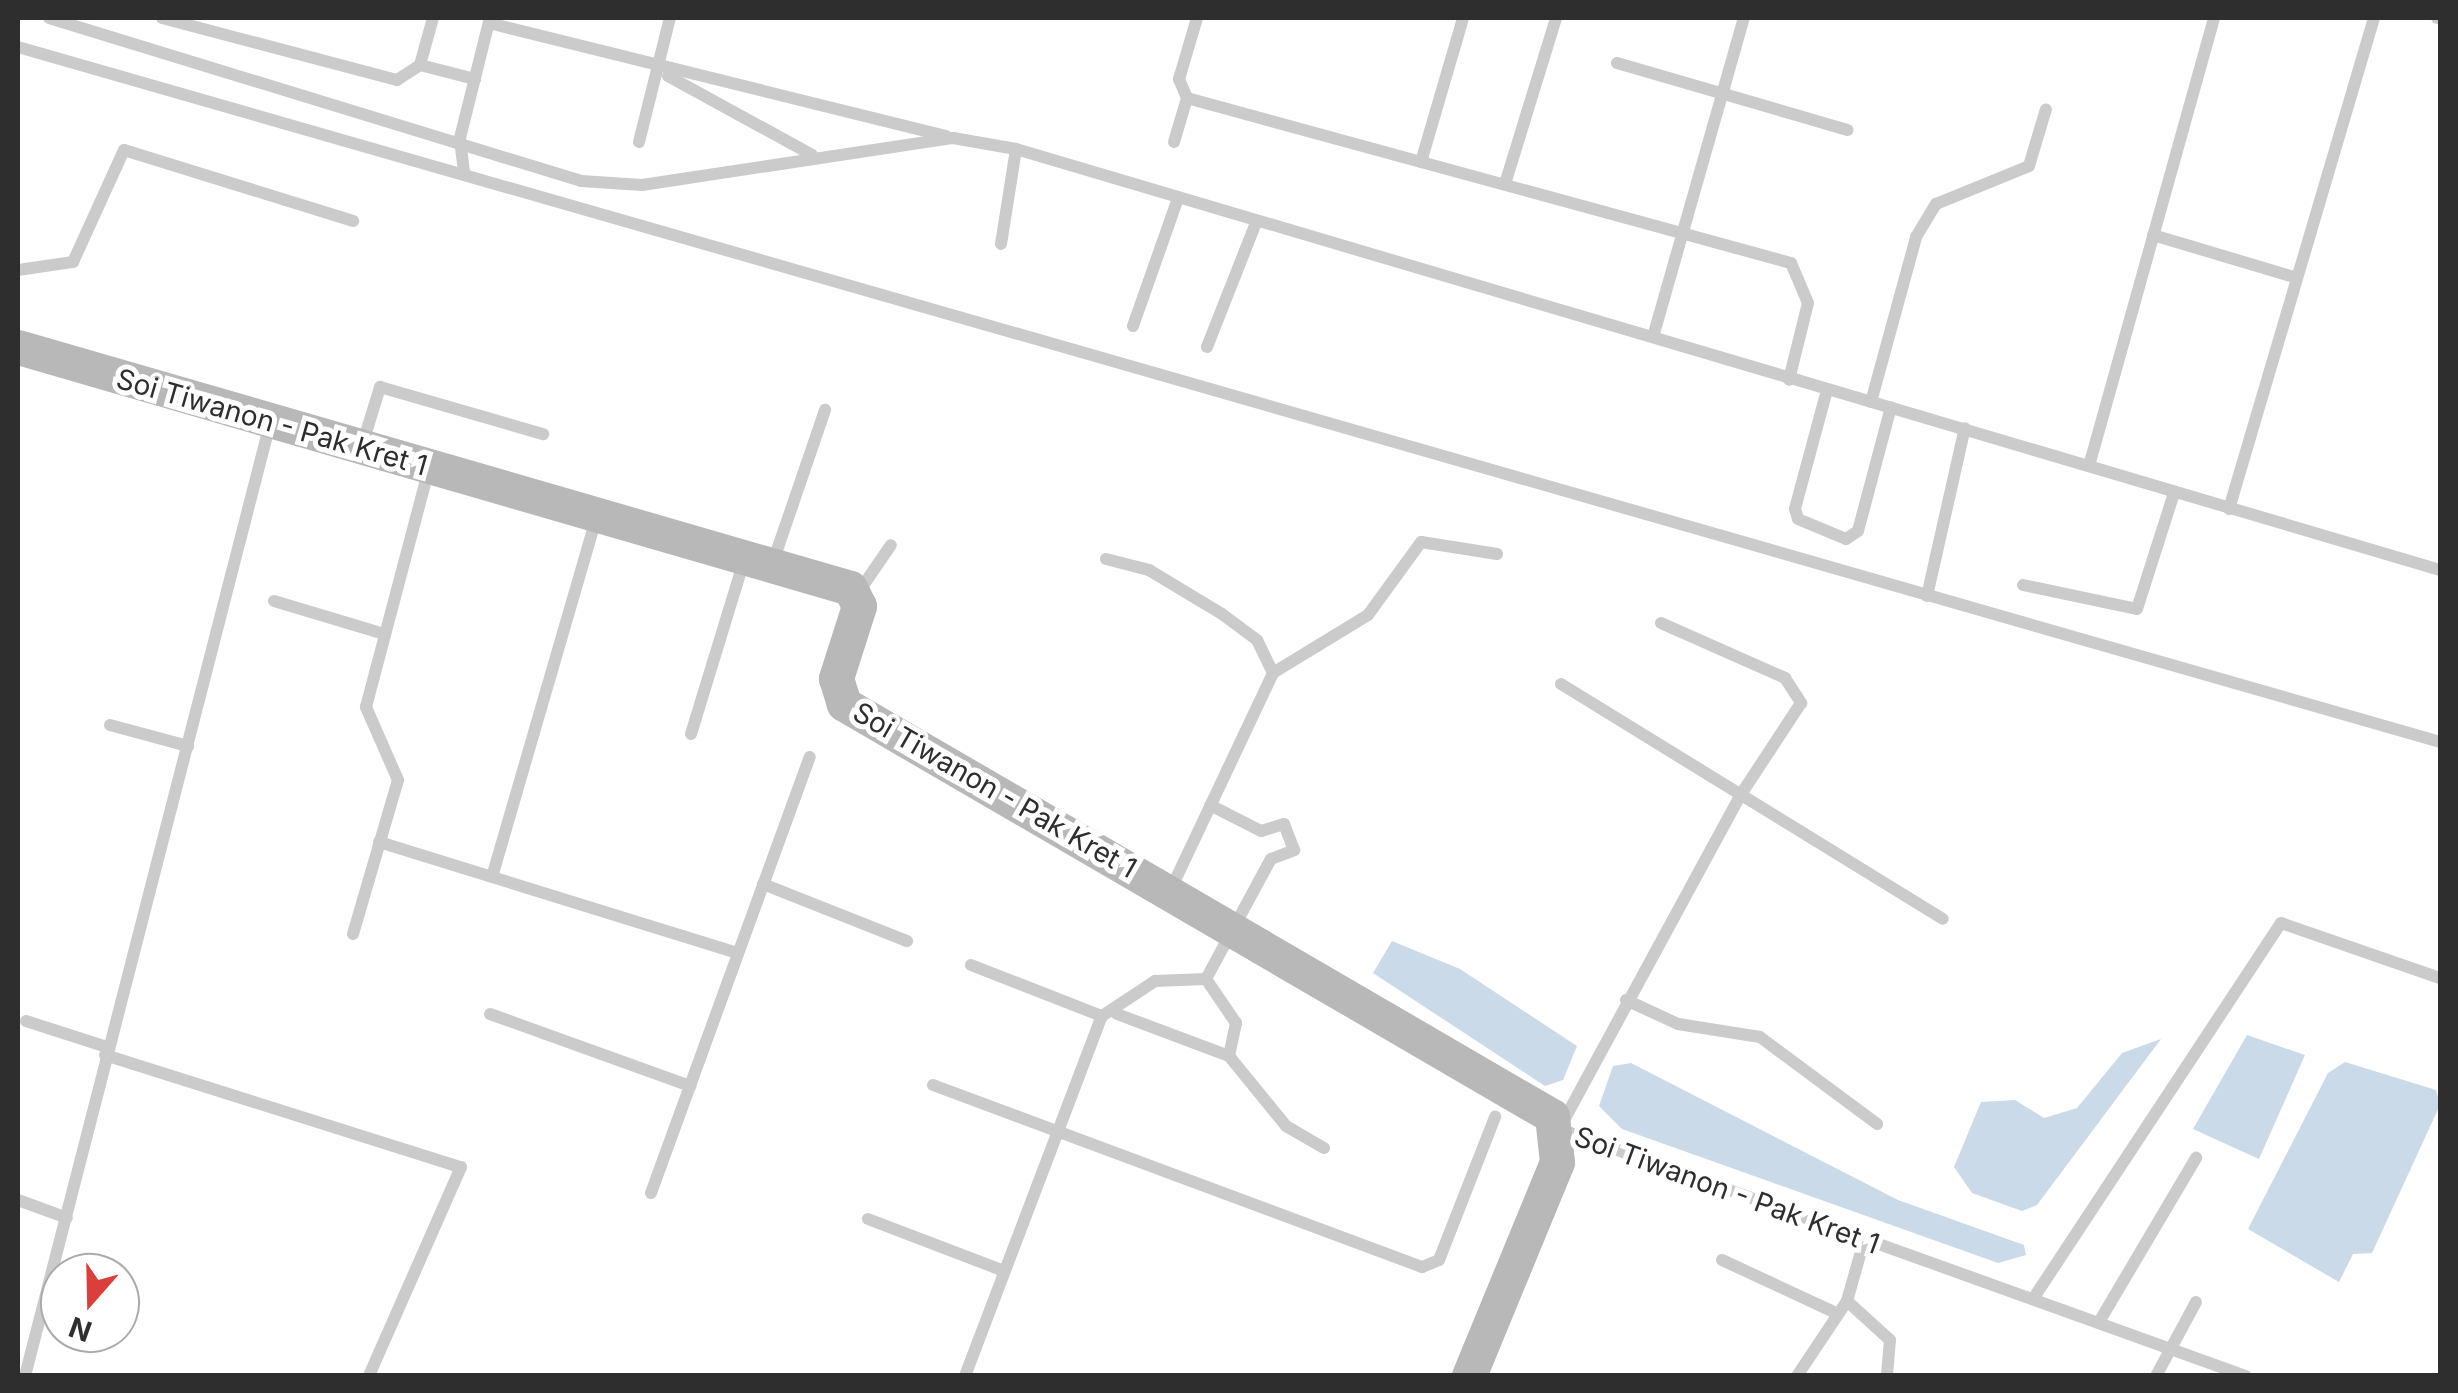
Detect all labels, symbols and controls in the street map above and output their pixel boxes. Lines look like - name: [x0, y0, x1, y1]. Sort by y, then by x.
- street label: Soi Tiwanon - Pak Kret 1: [113, 361, 431, 483]
- street label: Soi Tiwanon - Pak Kret 1: [847, 695, 1143, 885]
- street label: Soi Tiwanon - Pak Kret 1: [1570, 1119, 1884, 1261]
- north arrow: [40, 1253, 140, 1353]
- text: N: [65, 1310, 96, 1349]

